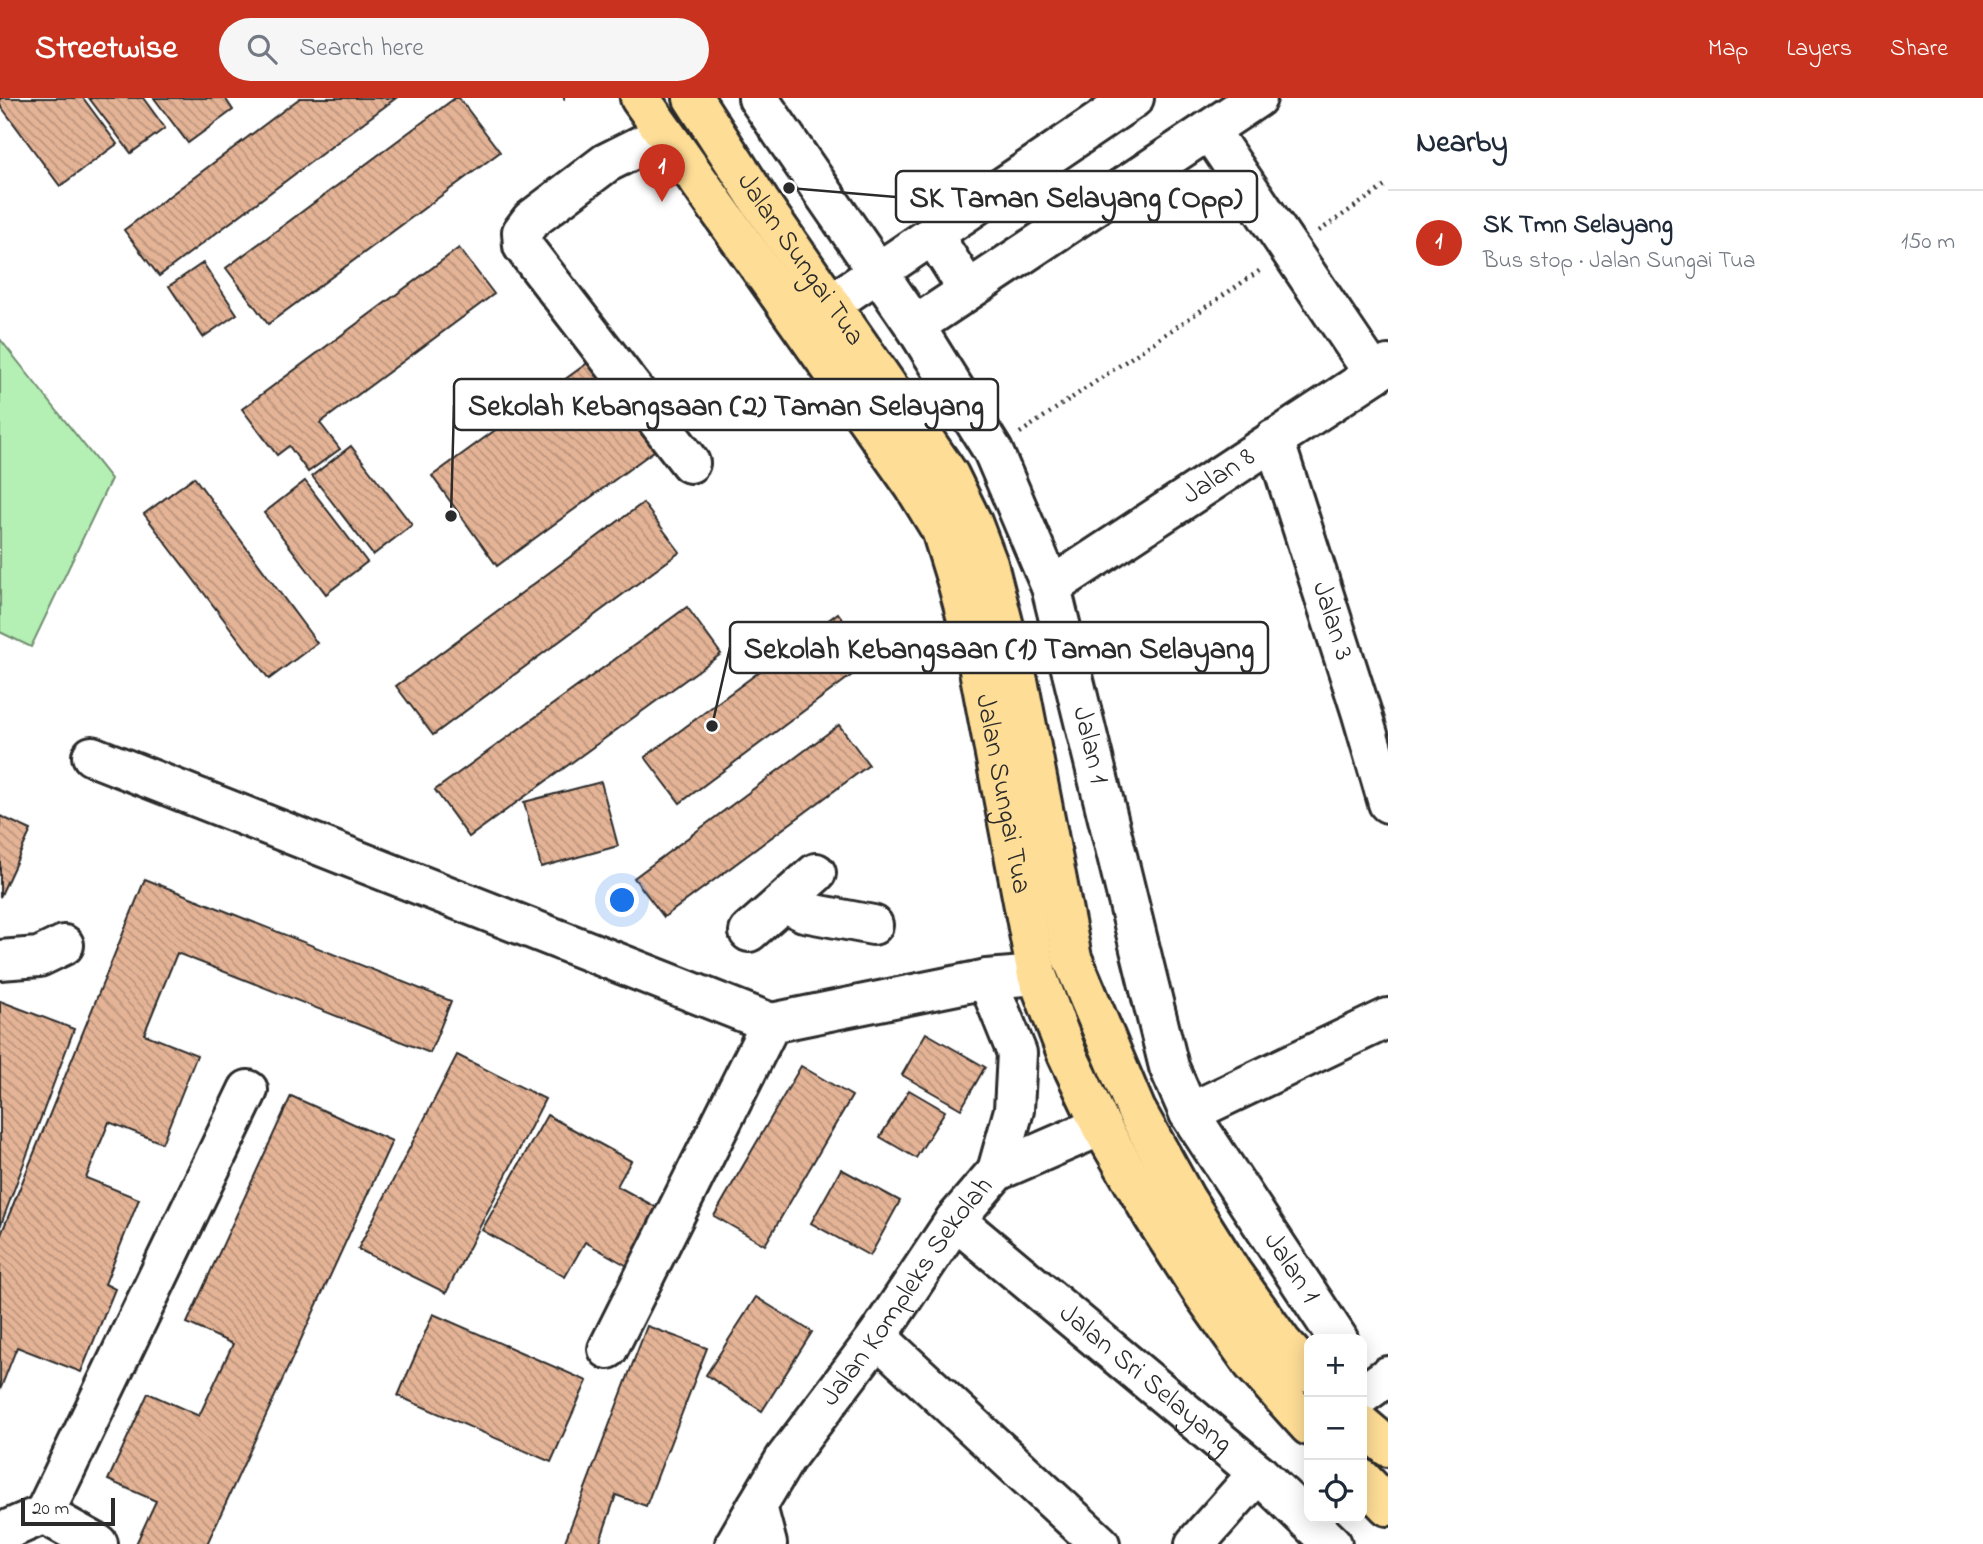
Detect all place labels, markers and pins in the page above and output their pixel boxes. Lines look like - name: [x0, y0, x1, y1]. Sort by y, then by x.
- pin: 1: [639, 144, 685, 202]
- callout: SK Taman Selayang (Opp): [896, 171, 1257, 222]
- callout: Sekolah Kebangsaan (2) Taman Selayang: [454, 379, 998, 430]
- callout: Sekolah Kebangsaan (1) Taman Selayang: [730, 622, 1268, 673]

